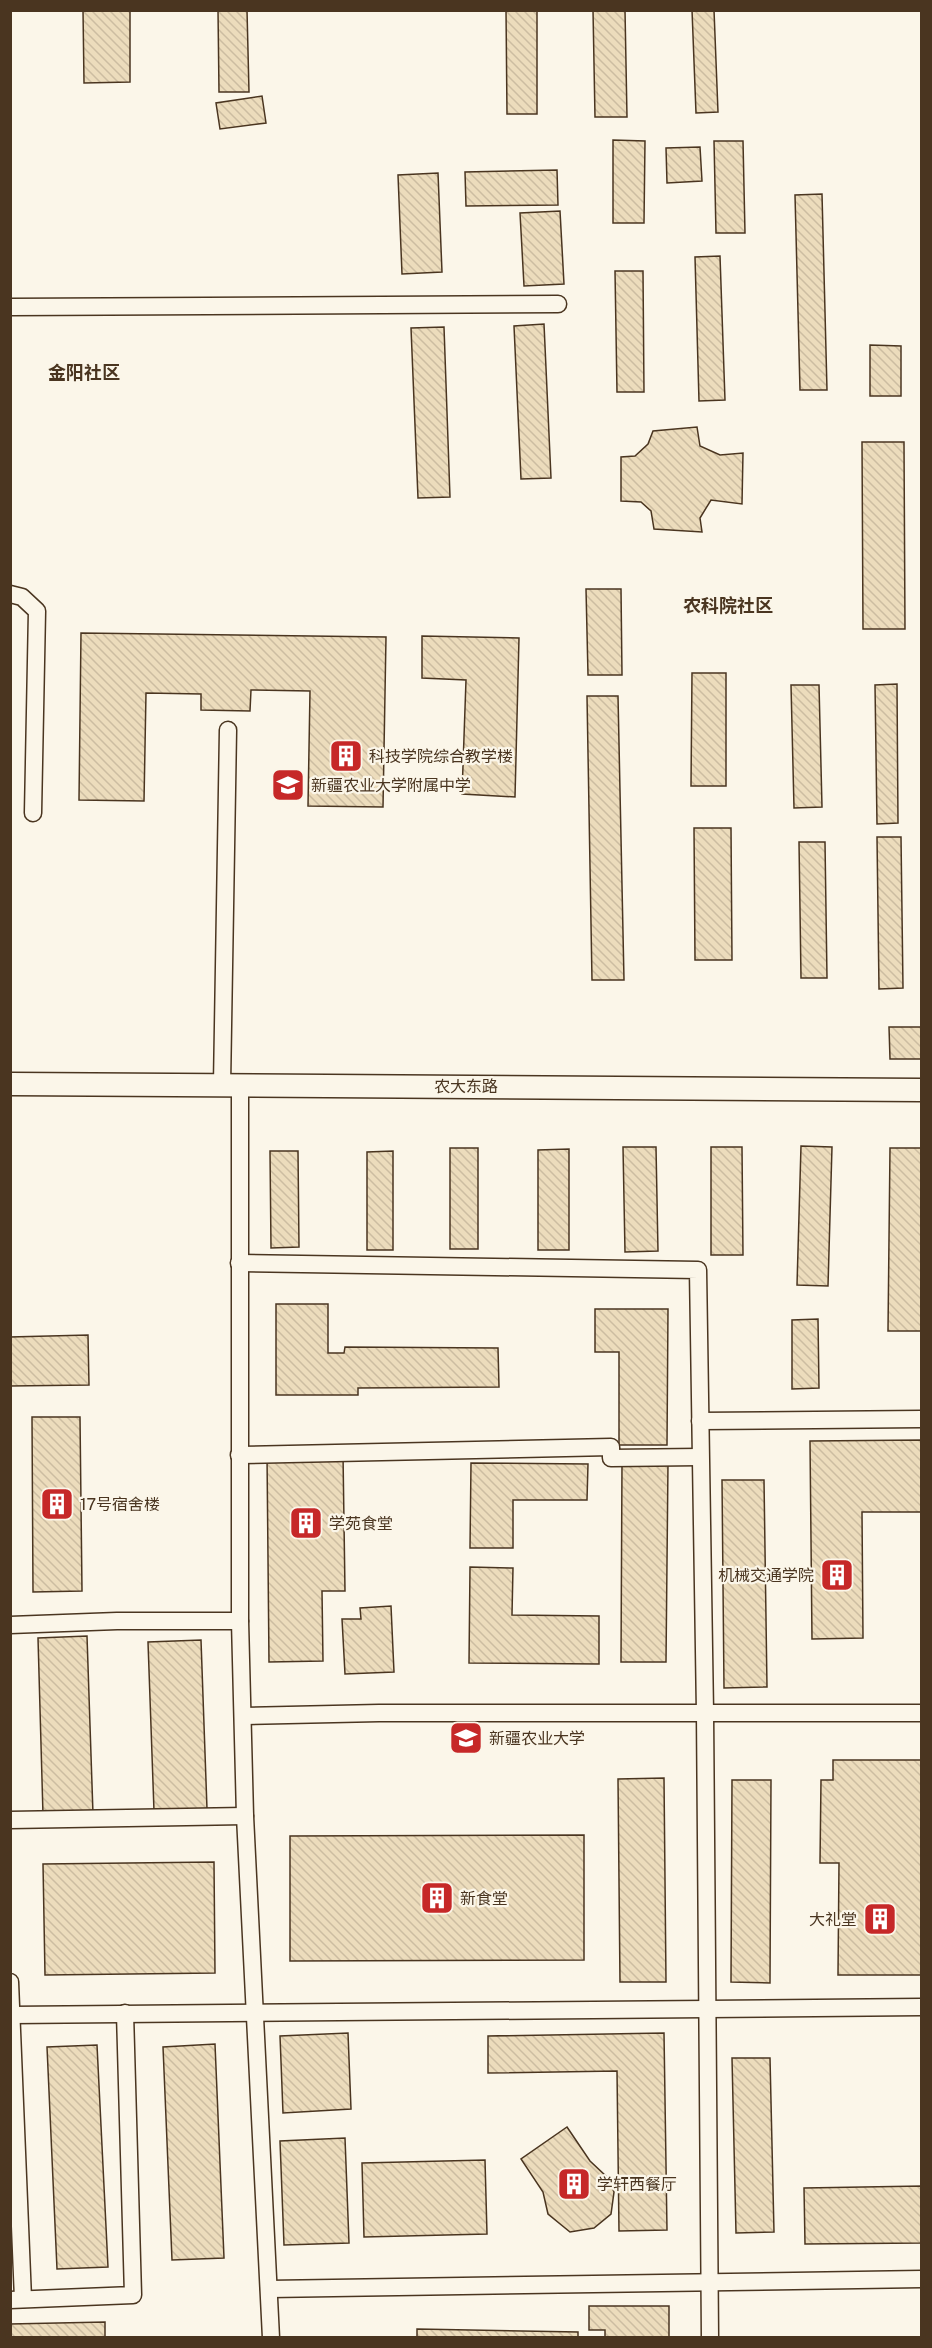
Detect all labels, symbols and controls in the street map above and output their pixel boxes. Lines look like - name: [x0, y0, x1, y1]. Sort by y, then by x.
- district label: 金阳社区: [48, 362, 120, 383]
- district label: 农科院社区: [683, 595, 773, 616]
- building icon: 科技学院综合教学楼: [328, 738, 364, 774]
- place label: 科技学院综合教学楼: [369, 747, 513, 766]
- school or university icon: 新疆农业大学附属中学: [270, 767, 306, 803]
- place label: 新疆农业大学附属中学: [311, 776, 471, 795]
- street label: 农大东路: [434, 1077, 498, 1096]
- building icon: 17号宿舍楼: [39, 1486, 75, 1522]
- place label: 17号宿舍楼: [80, 1495, 160, 1514]
- building icon: 学苑食堂: [288, 1505, 324, 1541]
- place label: 学苑食堂: [329, 1514, 393, 1533]
- building icon: 机械交通学院: [819, 1557, 855, 1593]
- place label: 机械交通学院: [718, 1566, 814, 1585]
- school or university icon: 新疆农业大学: [448, 1720, 484, 1756]
- place label: 新疆农业大学: [489, 1729, 585, 1748]
- building icon: 新食堂: [419, 1880, 455, 1916]
- place label: 新食堂: [460, 1889, 508, 1908]
- building icon: 大礼堂: [862, 1901, 898, 1937]
- place label: 大礼堂: [809, 1910, 857, 1929]
- building icon: 学轩西餐厅: [556, 2166, 592, 2202]
- place label: 学轩西餐厅: [597, 2175, 677, 2194]

